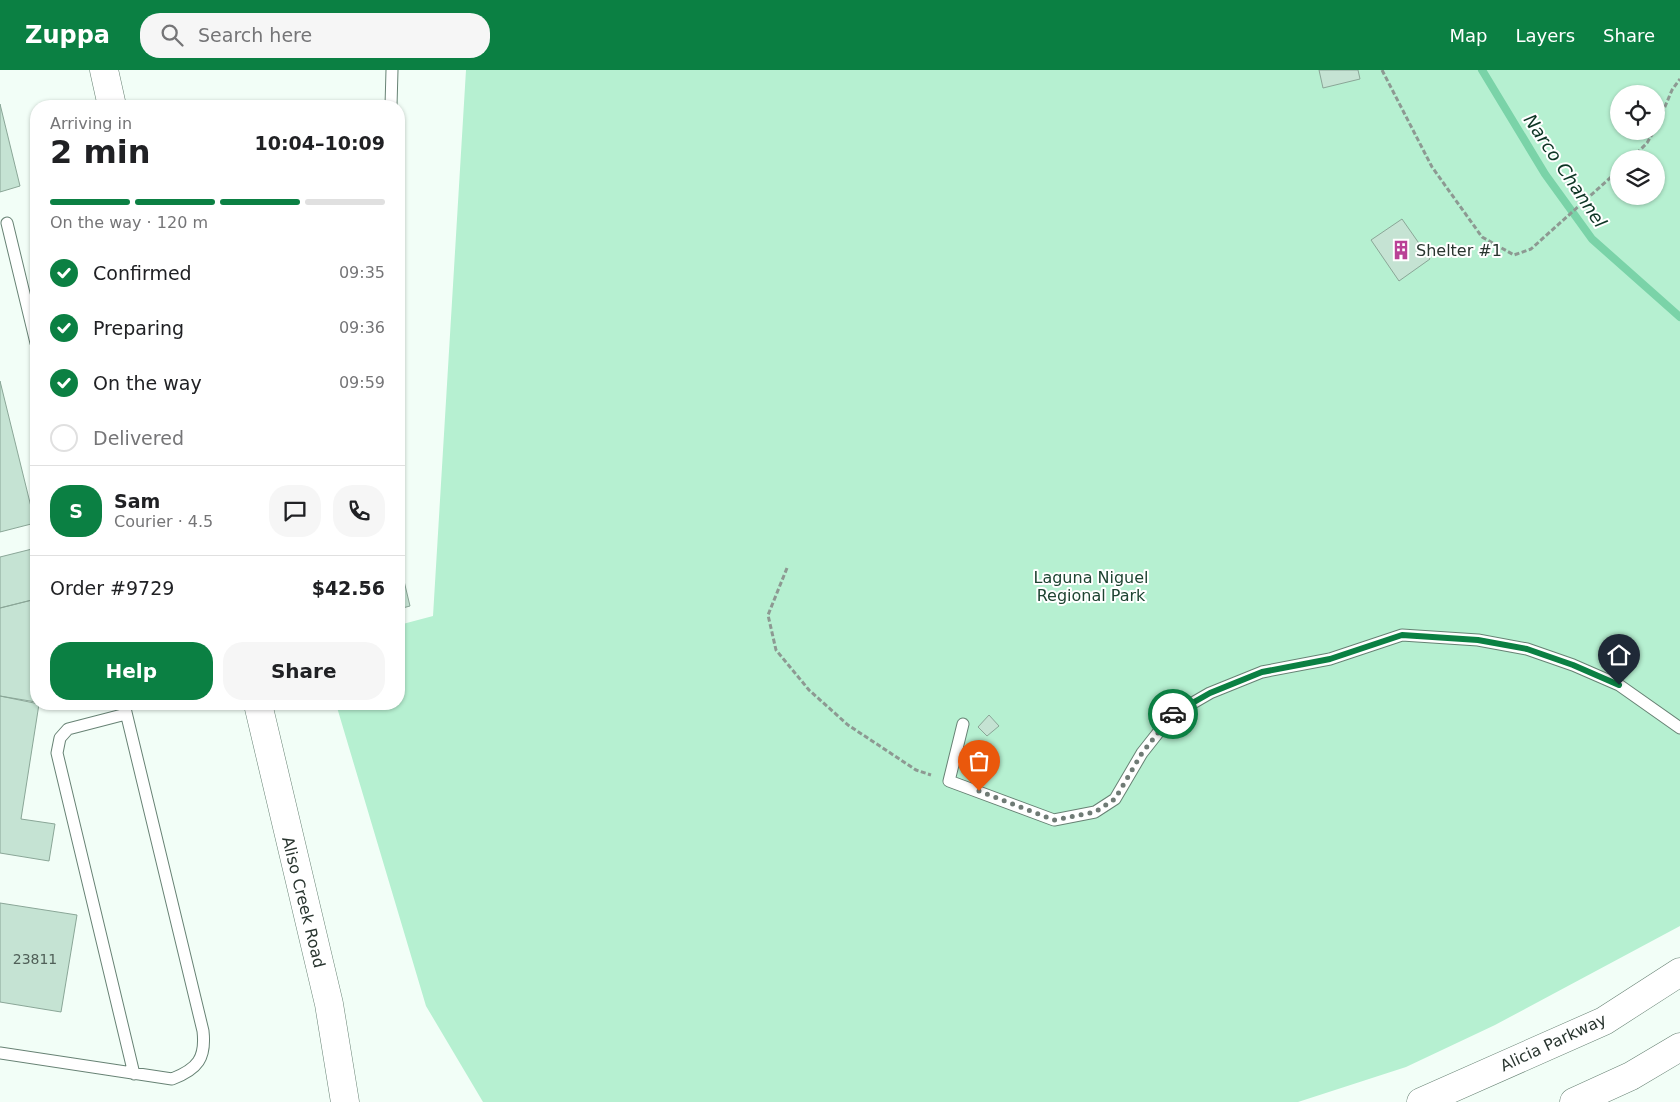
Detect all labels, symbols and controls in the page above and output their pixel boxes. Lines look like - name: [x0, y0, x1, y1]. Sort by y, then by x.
- search box: [140, 13, 490, 58]
- text: Zuppa: [25, 21, 110, 49]
- icon: search: [158, 21, 186, 49]
- text: Search here: [198, 24, 312, 46]
- text: Map: [1449, 25, 1487, 46]
- text: Layers: [1515, 25, 1575, 46]
- text: Share: [1603, 25, 1655, 46]
- map controls: [1610, 85, 1665, 205]
- button: locate: [1610, 85, 1665, 140]
- water label: Narco Channel: [1520, 110, 1611, 231]
- text: Arriving in: [50, 114, 132, 133]
- text: 10:04–10:09: [255, 132, 385, 154]
- text: 2 min: [50, 133, 151, 171]
- button: layers: [1610, 150, 1665, 205]
- text: On the way · 120 m: [50, 213, 208, 232]
- building icon: Shelter #1: [1390, 239, 1412, 261]
- place label: Shelter #1: [1416, 241, 1502, 260]
- icon: check: [50, 259, 78, 287]
- text: Confirmed: [93, 262, 192, 284]
- text: 09:35: [339, 263, 385, 282]
- icon: check: [50, 314, 78, 342]
- text: Preparing: [93, 317, 184, 339]
- text: 09:36: [339, 318, 385, 337]
- icon: check: [50, 369, 78, 397]
- text: On the way: [93, 372, 202, 394]
- text: 09:59: [339, 373, 385, 392]
- text: Delivered: [93, 427, 184, 449]
- button: chat: [269, 485, 321, 537]
- button: phone: [333, 485, 385, 537]
- text: Sam: [114, 490, 160, 512]
- text: S: [69, 500, 83, 522]
- text: Courier · 4.5: [114, 512, 213, 531]
- park label: Laguna Niguel Regional Park: [1033, 568, 1149, 605]
- text: Order #9729: [50, 577, 174, 599]
- text: $42.56: [312, 577, 385, 599]
- pin: [1598, 634, 1640, 685]
- icon: home: [1605, 641, 1633, 669]
- button: Help: [50, 642, 213, 700]
- button: Share: [223, 642, 385, 700]
- courier: [1148, 689, 1198, 739]
- icon: car: [1159, 700, 1187, 728]
- pin: [958, 740, 1000, 791]
- icon: bag: [965, 747, 993, 775]
- street label: Aliso Creek Road: [278, 835, 329, 970]
- house number: 23811: [13, 951, 57, 967]
- street label: Alicia Parkway: [1497, 1010, 1609, 1075]

